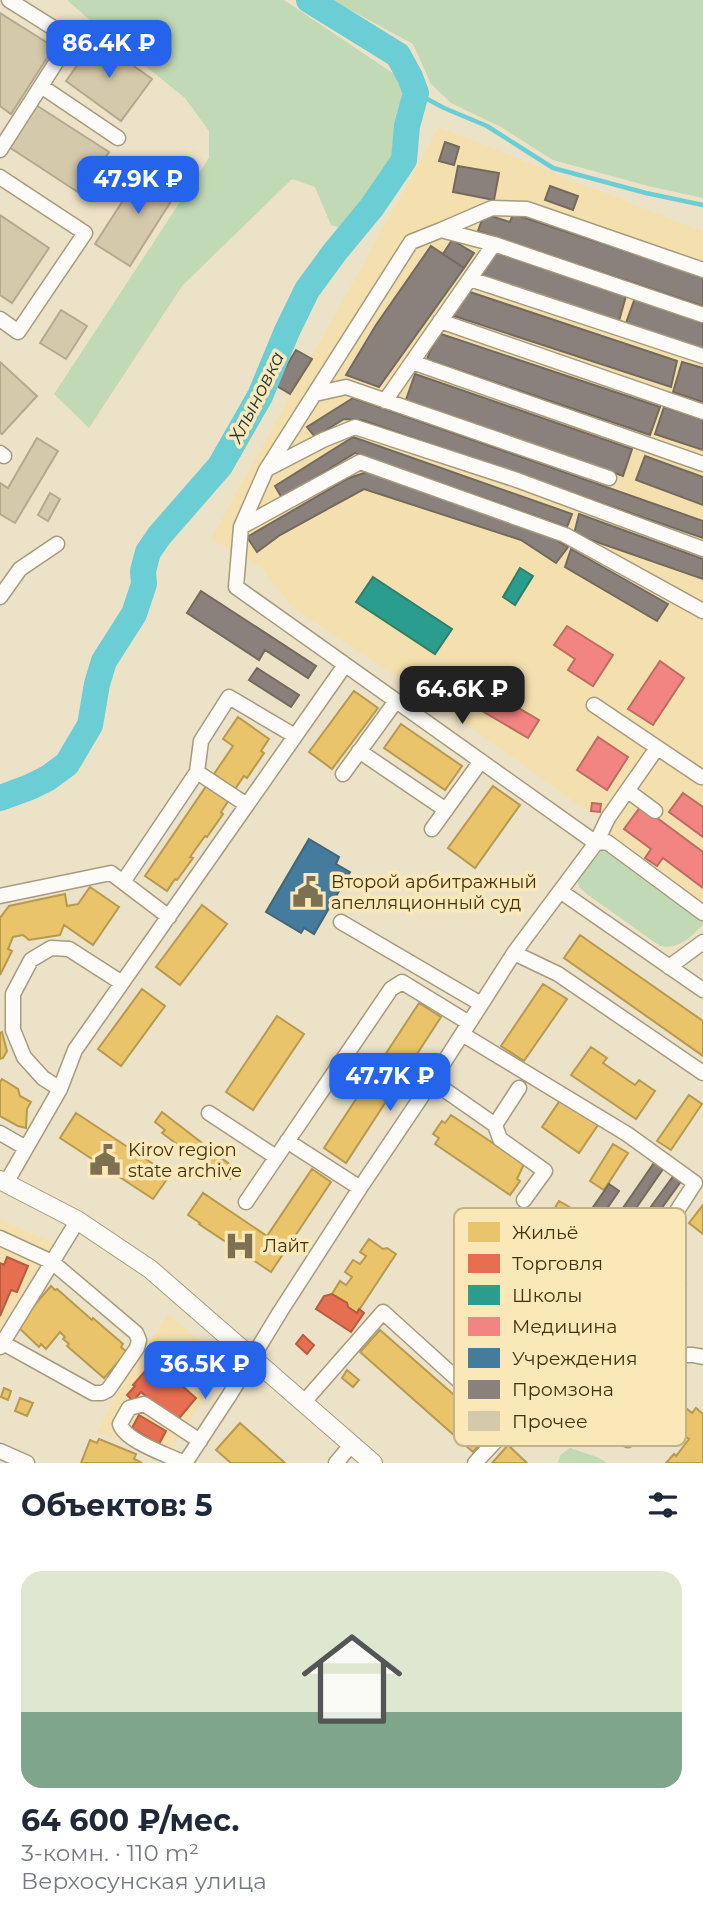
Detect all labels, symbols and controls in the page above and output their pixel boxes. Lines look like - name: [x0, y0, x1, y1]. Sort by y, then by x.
- pin: 86.4K ₽: [44, 20, 174, 80]
- text: 86.4K ₽: [62, 29, 156, 57]
- pin: 47.9K ₽: [73, 156, 203, 216]
- text: 47.9K ₽: [93, 165, 183, 193]
- water label: Хлыновка: [223, 348, 289, 448]
- pin: 64.6K ₽: [397, 666, 527, 726]
- text: 64.6K ₽: [416, 675, 508, 703]
- place label: Второй арбитражный апелляционный суд: [331, 871, 537, 914]
- public building icon: Второй арбитражный апелляционный суд: [291, 875, 325, 909]
- pin: 47.7K ₽: [325, 1054, 455, 1113]
- text: 47.7K ₽: [345, 1062, 435, 1090]
- place label: Kirov region state archive: [128, 1139, 242, 1182]
- public building icon: Kirov region state archive: [88, 1143, 122, 1177]
- legend: [454, 1208, 686, 1446]
- text: Жильё: [512, 1221, 579, 1244]
- hospital icon: Лайт: [223, 1229, 257, 1263]
- place label: Лайт: [263, 1235, 309, 1257]
- text: Торговля: [512, 1252, 603, 1275]
- text: Школы: [512, 1284, 582, 1307]
- text: Медицина: [512, 1315, 617, 1338]
- pin: 36.5K ₽: [140, 1342, 270, 1401]
- text: Учреждения: [512, 1347, 637, 1370]
- text: 36.5K ₽: [160, 1350, 250, 1378]
- text: Промзона: [512, 1378, 614, 1401]
- text: Прочее: [512, 1410, 588, 1433]
- icon: filters: [644, 1486, 682, 1524]
- text: Объектов: 5: [21, 1487, 213, 1524]
- icon: home: [289, 1616, 415, 1742]
- text: 64 600 ₽/мес.: [21, 1802, 239, 1839]
- text: 3-комн. · 110 m²: [21, 1839, 199, 1867]
- text: Верхосунская улица: [21, 1867, 267, 1895]

